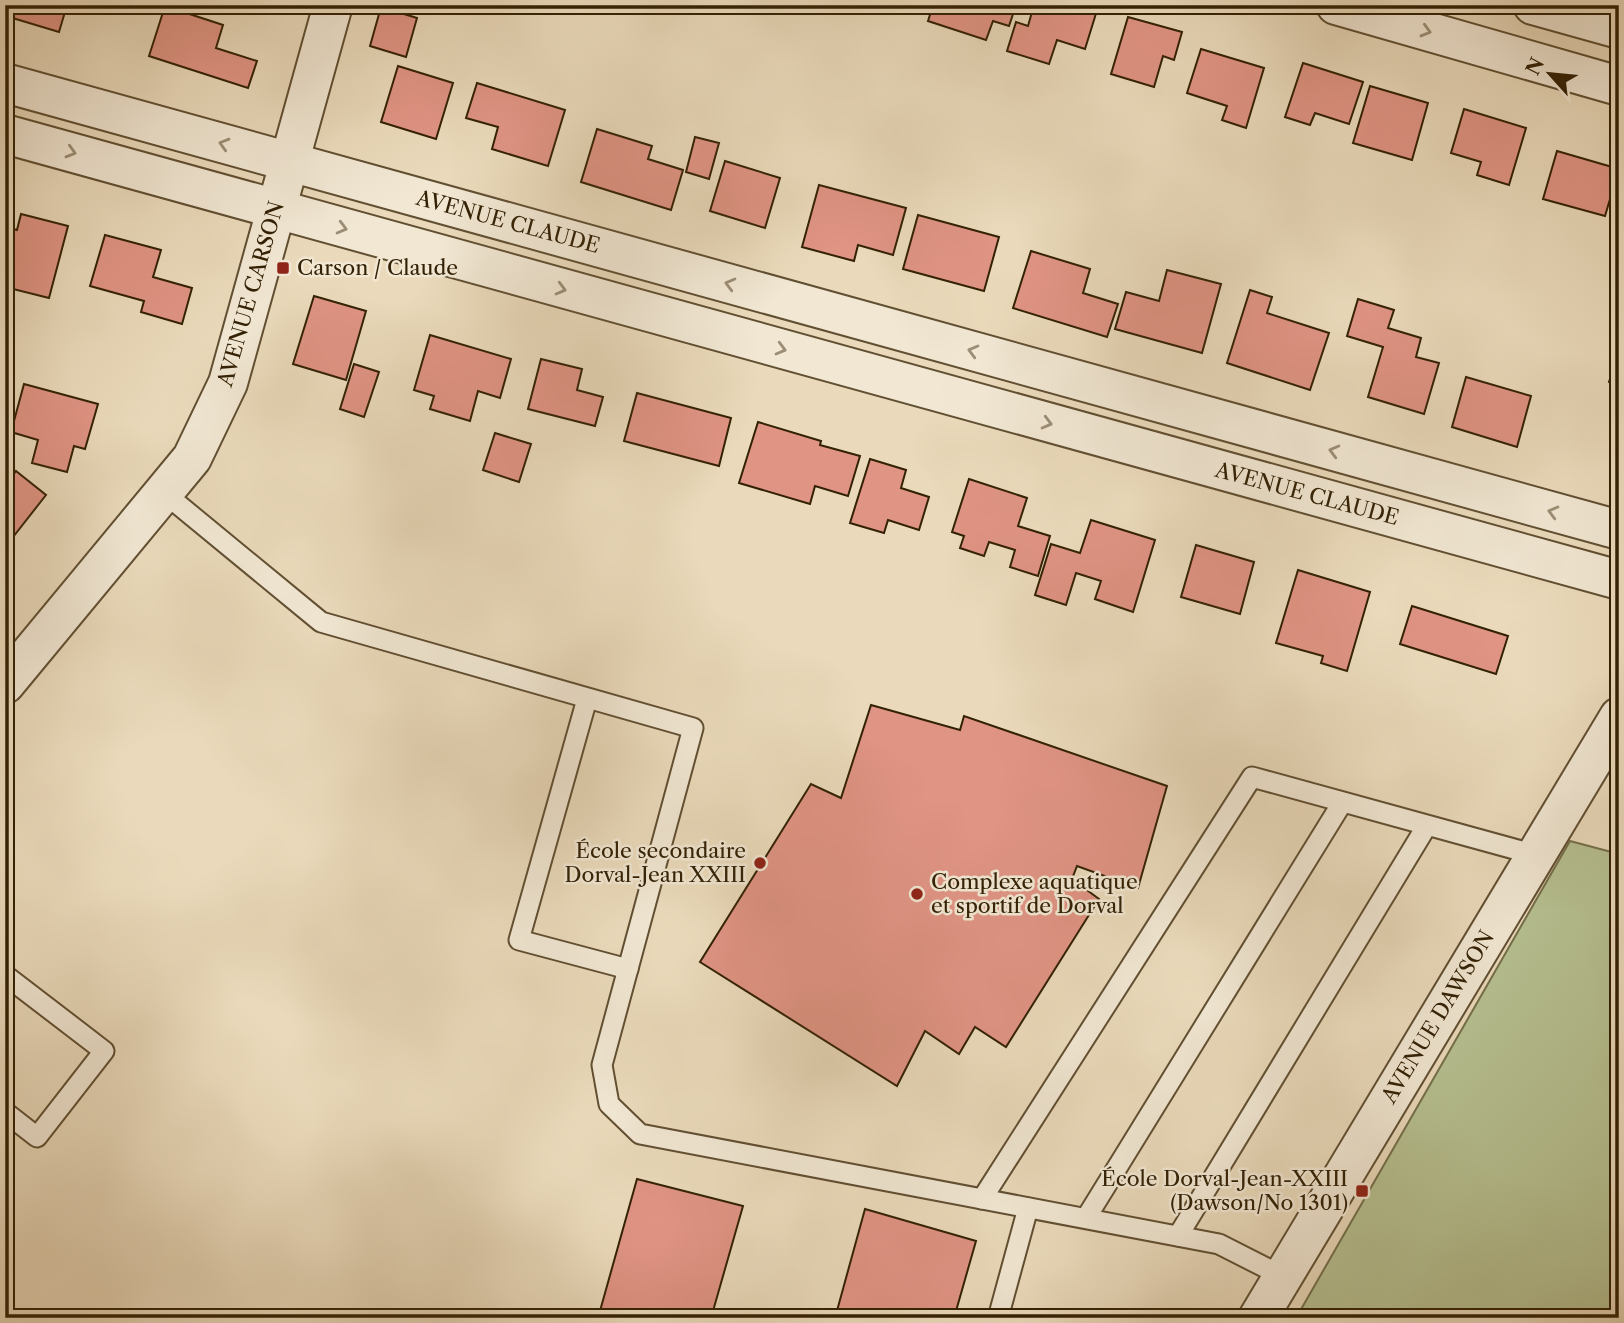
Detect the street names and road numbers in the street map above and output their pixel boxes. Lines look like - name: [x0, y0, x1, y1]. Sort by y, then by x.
- street label: AVENUE CLAUDE: [413, 185, 603, 258]
- street label: AVENUE CARSON: [212, 198, 289, 390]
- street label: AVENUE CLAUDE: [1212, 457, 1402, 530]
- street label: AVENUE DAWSON: [1376, 926, 1499, 1109]

